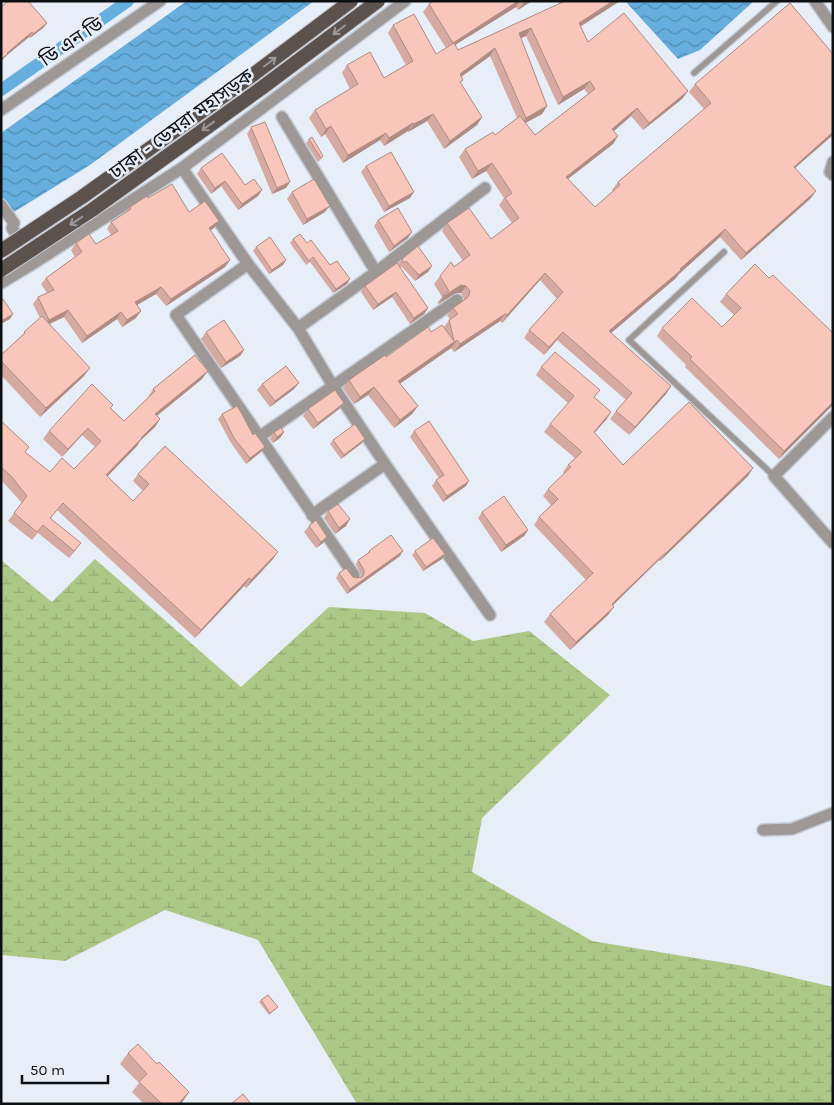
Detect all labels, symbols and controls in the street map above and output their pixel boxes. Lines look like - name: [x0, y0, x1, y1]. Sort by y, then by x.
- street label: ডি এন ডি: [34, 12, 108, 72]
- one-way arrow: [333, 25, 346, 36]
- one-way arrow: [263, 57, 277, 67]
- street label: ঢাকা - ডেমরা মহাসড়ক: [105, 64, 258, 184]
- one-way arrow: [201, 121, 215, 131]
- one-way arrow: [69, 215, 83, 226]
- scale bar: [22, 1052, 109, 1084]
- text: 50 m: [30, 1061, 65, 1079]

